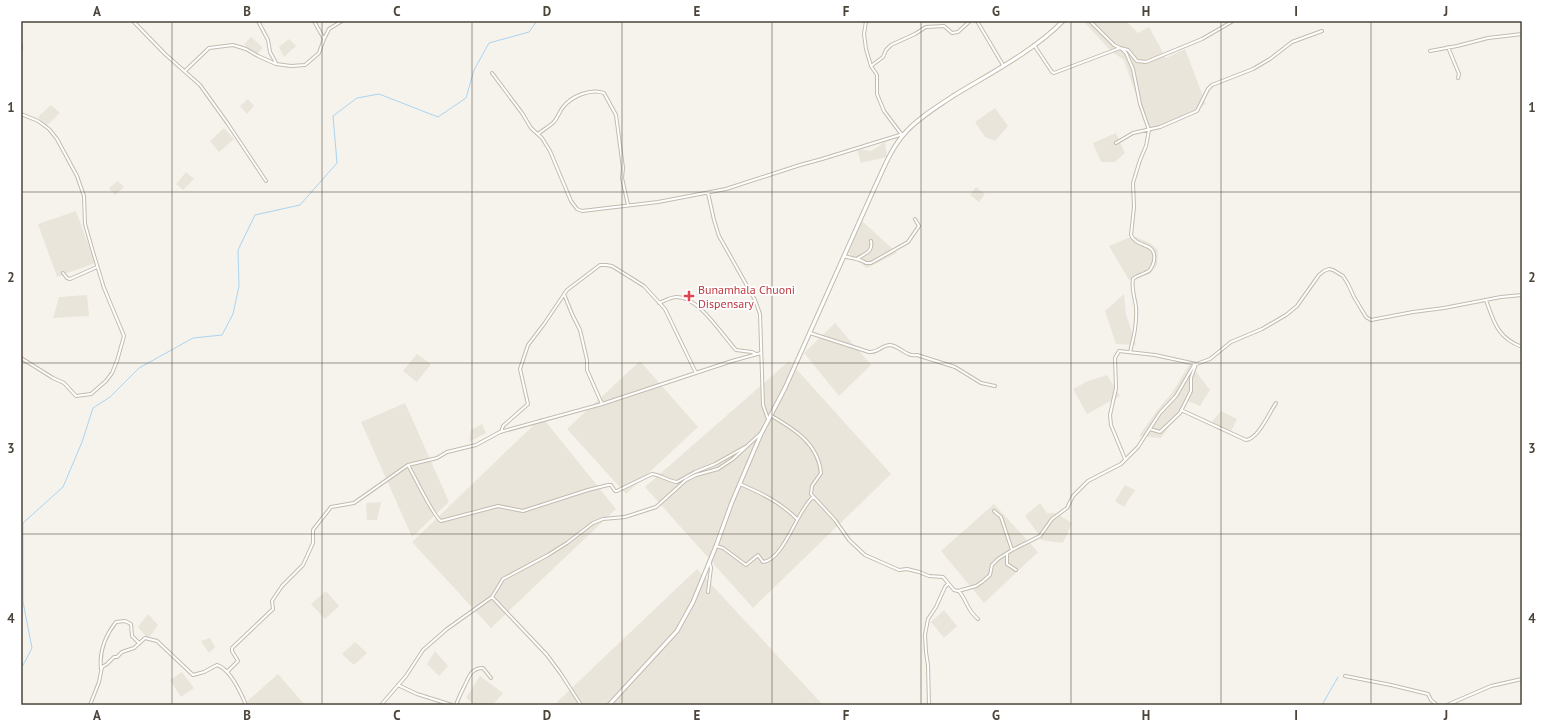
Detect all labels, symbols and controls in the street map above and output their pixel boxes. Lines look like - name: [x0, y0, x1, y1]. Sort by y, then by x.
- text: A: [93, 3, 101, 20]
- text: B: [243, 3, 251, 20]
- text: C: [393, 3, 401, 20]
- text: D: [543, 3, 551, 20]
- text: E: [694, 3, 701, 20]
- text: F: [843, 3, 850, 20]
- text: G: [992, 3, 1000, 20]
- text: H: [1142, 3, 1150, 20]
- text: I: [1294, 3, 1298, 20]
- text: J: [1443, 3, 1448, 20]
- text: 1: [7, 99, 15, 116]
- text: 1: [1528, 99, 1536, 116]
- text: 2: [7, 269, 15, 286]
- text: 2: [1528, 269, 1536, 286]
- place label: Bunamhala Chuoni Dispensary: [698, 282, 795, 311]
- marker: Bunamhala Chuoni Dispensary: [683, 290, 695, 302]
- text: 3: [7, 440, 15, 457]
- text: 3: [1528, 440, 1536, 457]
- text: 4: [7, 610, 15, 627]
- text: 4: [1528, 610, 1536, 627]
- text: A: [93, 707, 101, 724]
- text: B: [243, 707, 251, 724]
- text: C: [393, 707, 401, 724]
- text: D: [543, 707, 551, 724]
- text: E: [694, 707, 701, 724]
- text: F: [843, 707, 850, 724]
- text: G: [992, 707, 1000, 724]
- text: H: [1142, 707, 1150, 724]
- text: I: [1294, 707, 1298, 724]
- text: J: [1443, 707, 1448, 724]

